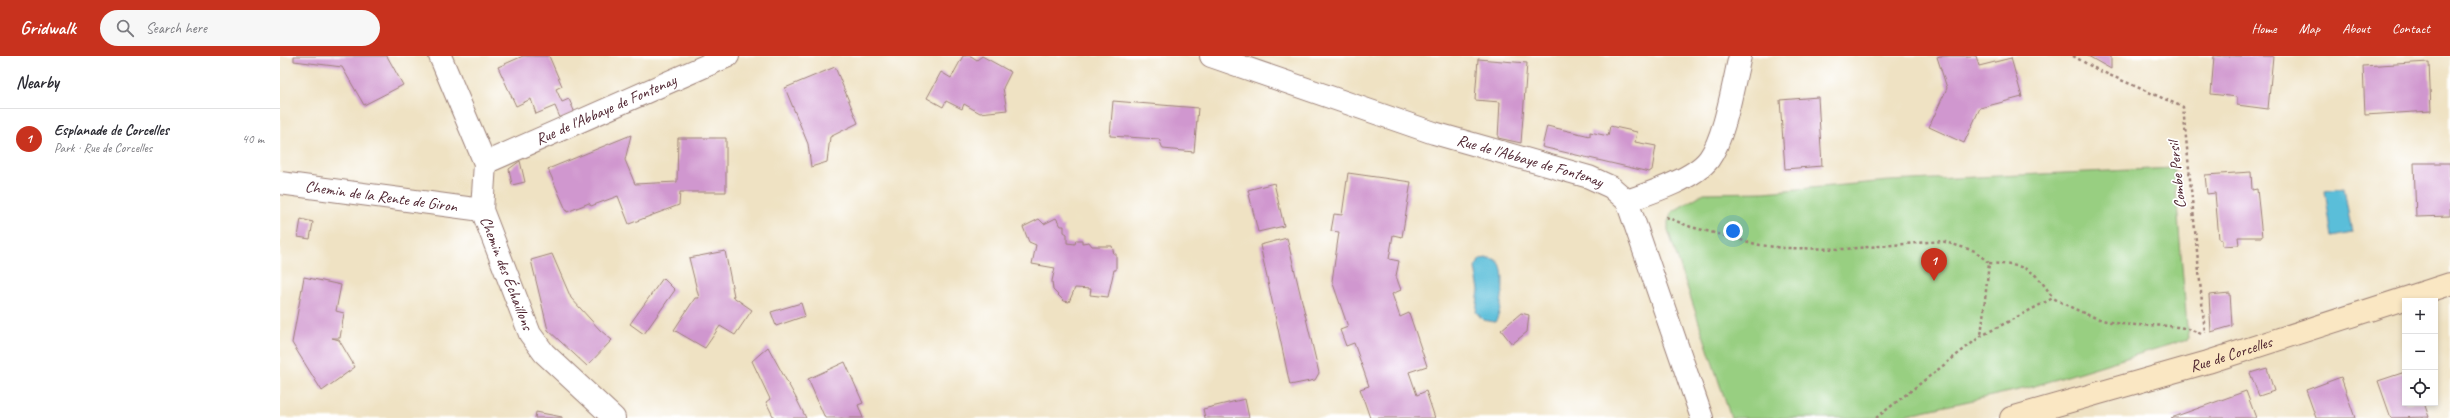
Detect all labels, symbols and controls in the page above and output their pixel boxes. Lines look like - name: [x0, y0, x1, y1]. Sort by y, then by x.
- search box: [100, 10, 380, 46]
- text: Gridwalk: [20, 16, 76, 40]
- icon: search: [114, 17, 136, 39]
- text: Search here: [146, 19, 207, 38]
- text: Home: [2251, 20, 2277, 37]
- text: Map: [2299, 20, 2320, 37]
- text: About: [2342, 20, 2370, 37]
- text: Contact: [2392, 20, 2430, 37]
- street label: Rue de l'Abbaye de Fontenay: [532, 70, 681, 149]
- text: Nearby: [16, 72, 59, 93]
- text: Esplanade de Corcelles: [54, 121, 169, 140]
- street label: Rue de l'Abbaye de Fontenay: [1455, 130, 1608, 193]
- text: 1: [26, 131, 32, 147]
- text: 40 m: [242, 131, 264, 147]
- street label: Combe Persil: [2163, 137, 2190, 210]
- text: Park · Rue de Corcelles: [54, 140, 152, 156]
- street label: Chemin de la Rente de Giron: [304, 176, 459, 217]
- street label: Chemin des Échaillons: [475, 213, 538, 334]
- your location: [1723, 221, 1743, 241]
- pin: 1: [1921, 248, 1947, 281]
- map controls: [2402, 298, 2438, 406]
- button: +: [2402, 298, 2438, 334]
- street label: Rue de Corcelles: [2188, 332, 2276, 377]
- button: −: [2402, 334, 2438, 370]
- button: locate: [2402, 370, 2438, 406]

